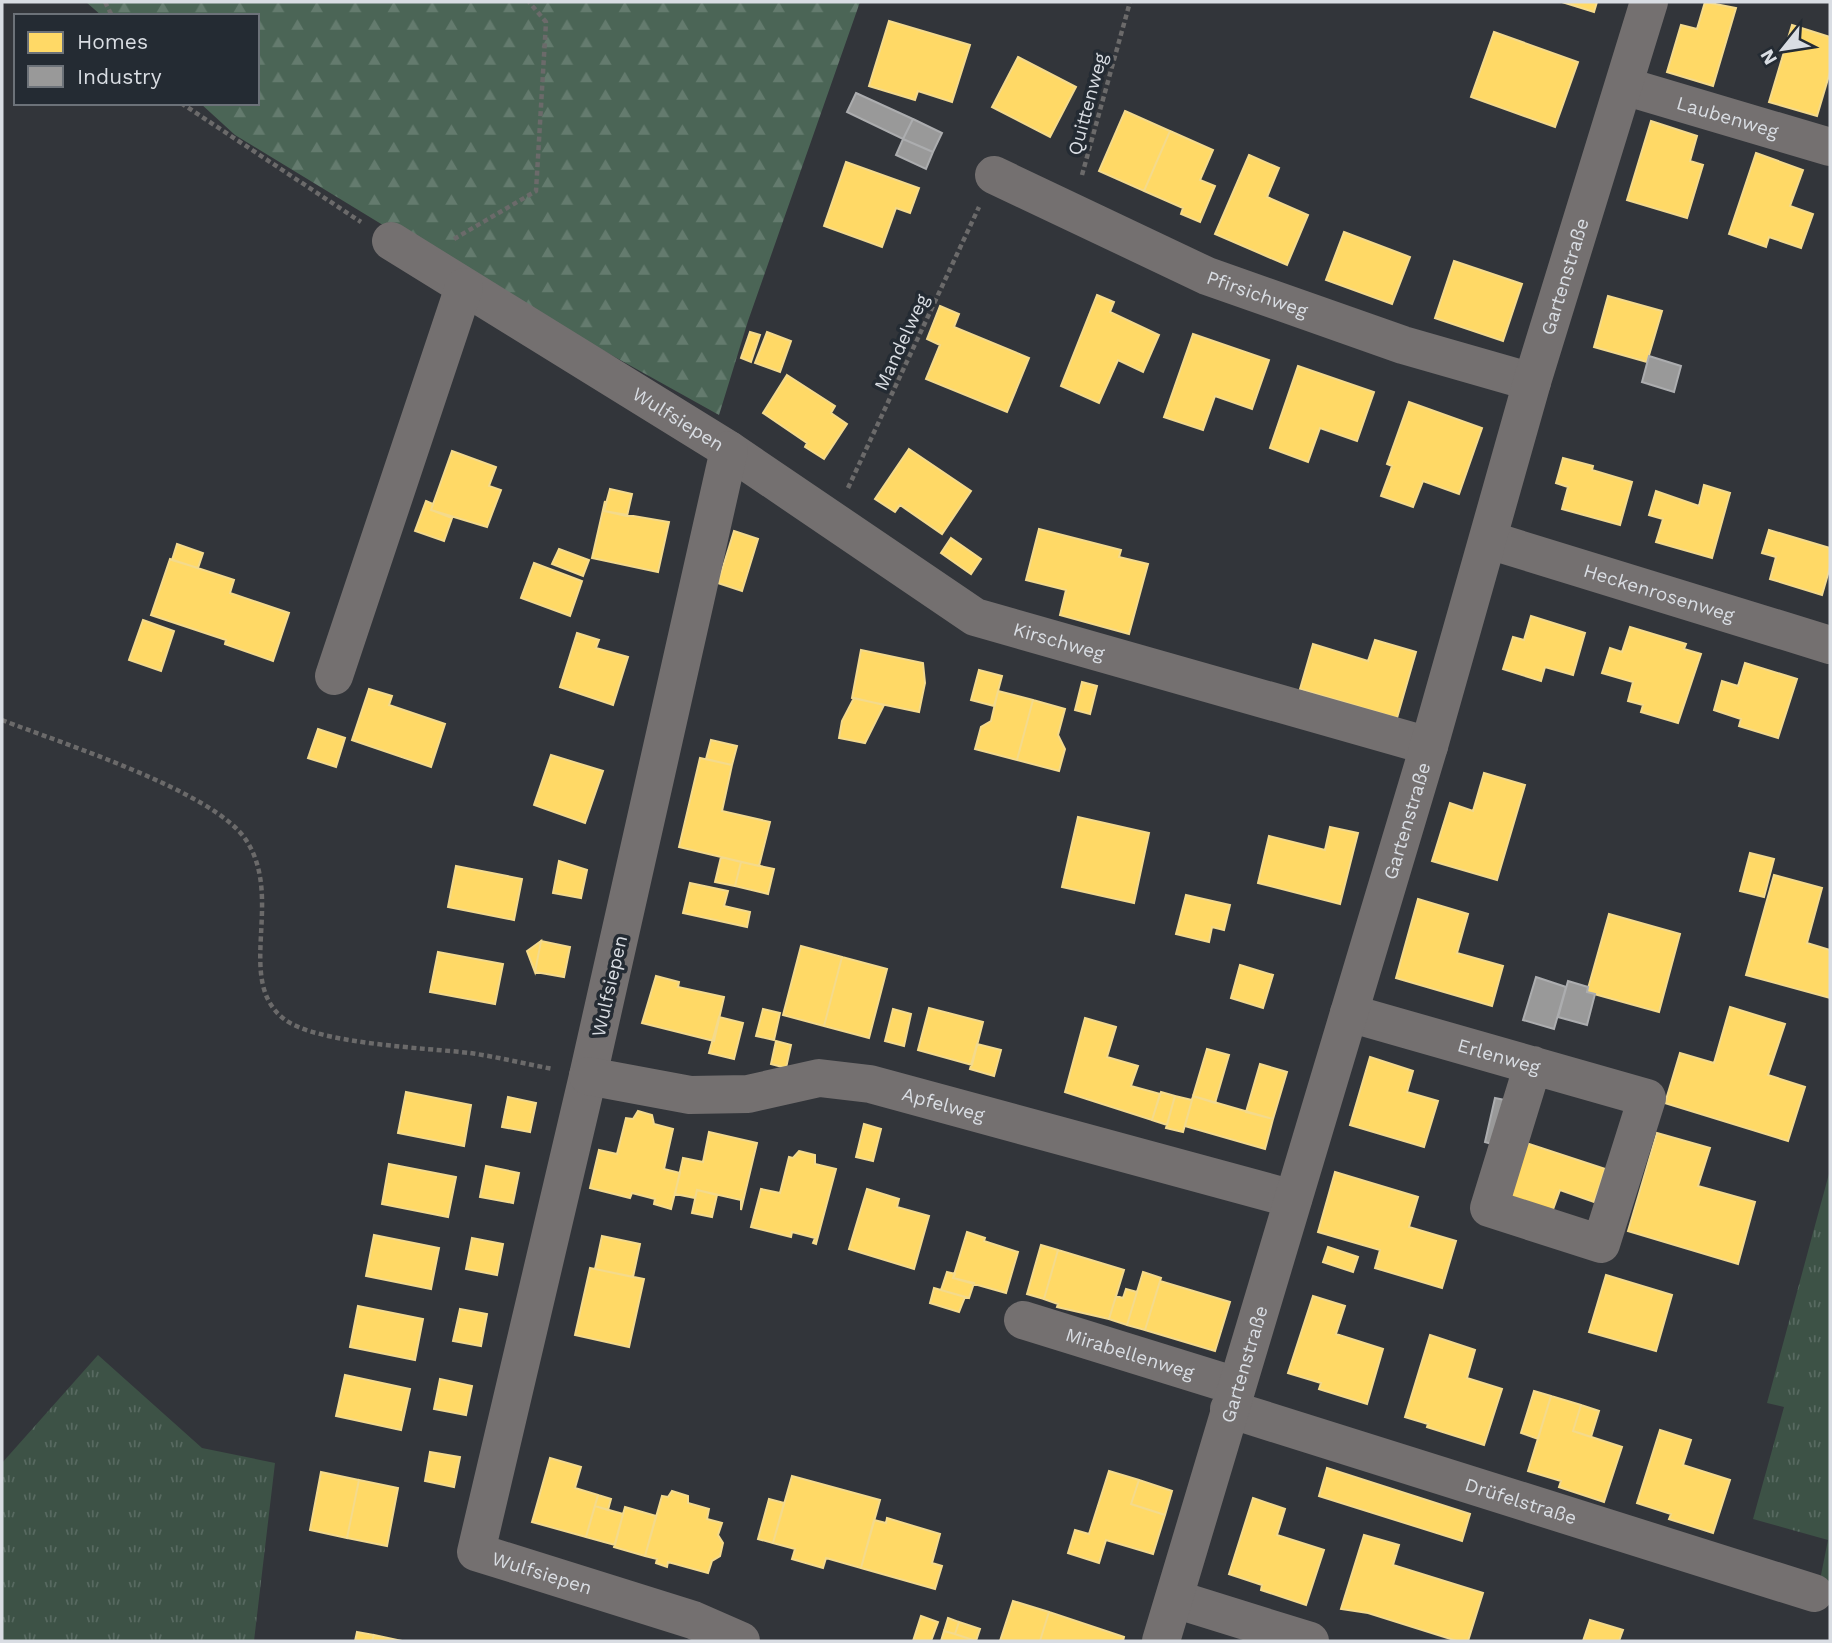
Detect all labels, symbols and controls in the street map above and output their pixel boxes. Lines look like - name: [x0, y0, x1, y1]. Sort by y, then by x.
- legend: [14, 14, 259, 105]
- north arrow: [1748, 14, 1818, 84]
- text: Homes: [77, 29, 148, 54]
- text: N: [1755, 45, 1782, 69]
- street label: Quittenweg: [1063, 50, 1112, 158]
- text: Industry: [77, 64, 162, 89]
- street label: Laubenweg: [1674, 91, 1782, 143]
- street label: Gartenstraße: [1536, 215, 1594, 338]
- street label: Pfirsichweg: [1204, 266, 1311, 323]
- street label: Mandelweg: [869, 290, 934, 394]
- street label: Wulfsiepen: [628, 382, 728, 456]
- street label: Heckenrosenweg: [1581, 559, 1738, 627]
- street label: Kirschweg: [1011, 617, 1108, 665]
- street label: Gartenstraße: [1379, 760, 1435, 883]
- street label: Wulfsiepen: [587, 933, 632, 1039]
- street label: Erlenweg: [1455, 1034, 1544, 1079]
- street label: Apfelweg: [899, 1082, 988, 1127]
- street label: Gartenstraße: [1216, 1303, 1273, 1426]
- street label: Mirabellenweg: [1063, 1323, 1198, 1385]
- street label: Drüfelstraße: [1462, 1473, 1580, 1530]
- street label: Wulfsiepen: [489, 1547, 595, 1600]

